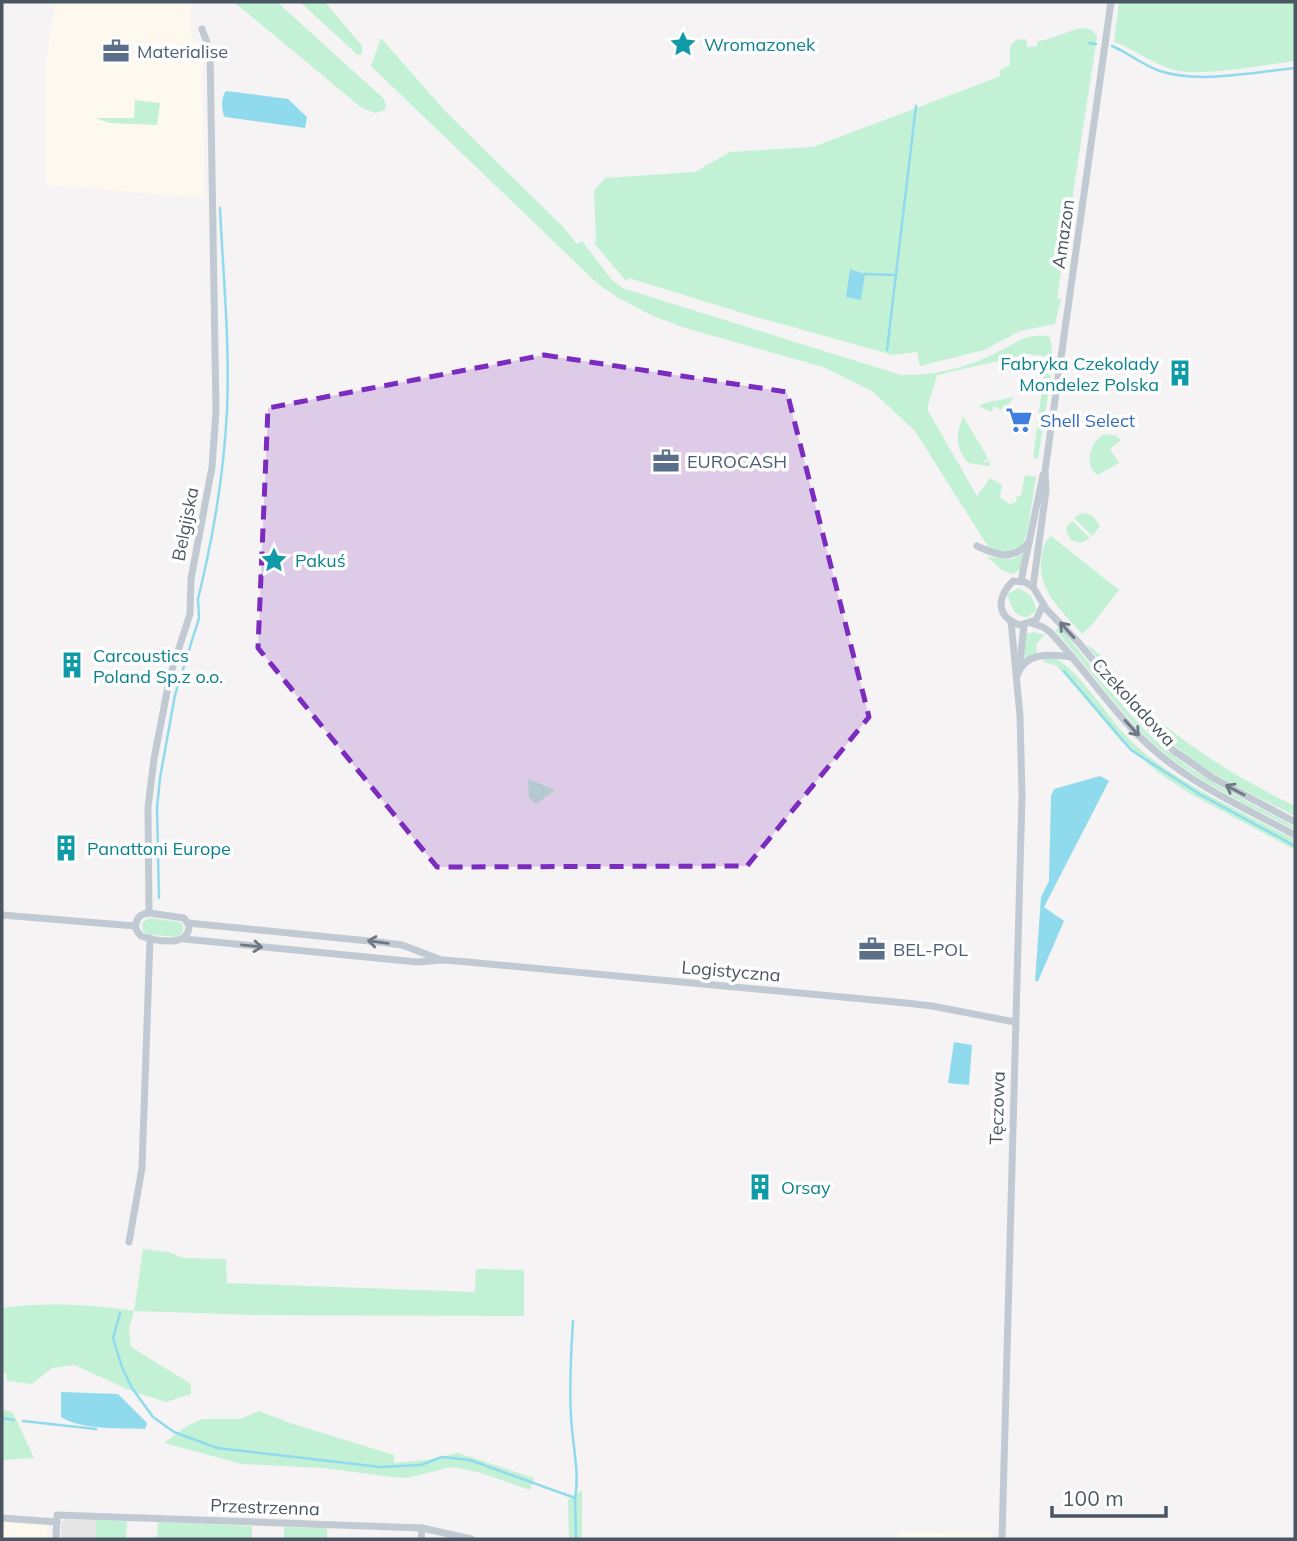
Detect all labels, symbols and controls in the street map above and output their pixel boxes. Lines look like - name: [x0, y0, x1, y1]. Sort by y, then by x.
- place icon: Wromazonek: [668, 29, 698, 59]
- place label: Wromazonek: [704, 33, 816, 56]
- office icon: Materialise: [101, 36, 131, 66]
- place label: Materialise: [137, 40, 228, 63]
- street label: Amazon: [1047, 198, 1079, 270]
- place label: Fabryka Czekolady Mondelez Polska: [1001, 352, 1159, 396]
- building icon: Fabryka Czekolady Mondelez Polska: [1165, 358, 1195, 388]
- supermarket icon: Shell Select: [1004, 405, 1034, 435]
- place label: Shell Select: [1040, 409, 1135, 432]
- office icon: EUROCASH: [651, 446, 681, 476]
- place label: EUROCASH: [687, 450, 787, 473]
- street label: Belgijska: [167, 485, 203, 563]
- place icon: Pakuś: [259, 545, 289, 575]
- place label: Pakuś: [295, 549, 346, 572]
- one-way arrow: [1059, 622, 1076, 639]
- place label: Carcoustics Poland Sp.z o.o.: [93, 644, 223, 688]
- building icon: Carcoustics Poland Sp.z o.o.: [57, 650, 87, 680]
- street label: Czekoladowa: [1087, 653, 1181, 751]
- one-way arrow: [1124, 719, 1140, 737]
- one-way arrow: [1225, 783, 1246, 796]
- building icon: Panattoni Europe: [51, 833, 81, 863]
- place label: Panattoni Europe: [87, 837, 231, 860]
- office icon: BEL-POL: [857, 934, 887, 964]
- one-way arrow: [367, 935, 390, 948]
- place label: BEL-POL: [893, 938, 968, 961]
- one-way arrow: [240, 940, 262, 953]
- street label: Logistyczna: [680, 955, 782, 987]
- street label: Tęczowa: [984, 1071, 1010, 1145]
- building icon: Orsay: [745, 1172, 775, 1202]
- place label: Orsay: [781, 1176, 831, 1199]
- scale bar: [1052, 1474, 1166, 1518]
- text: 100 m: [1062, 1485, 1124, 1511]
- street label: Przestrzenna: [210, 1494, 320, 1520]

